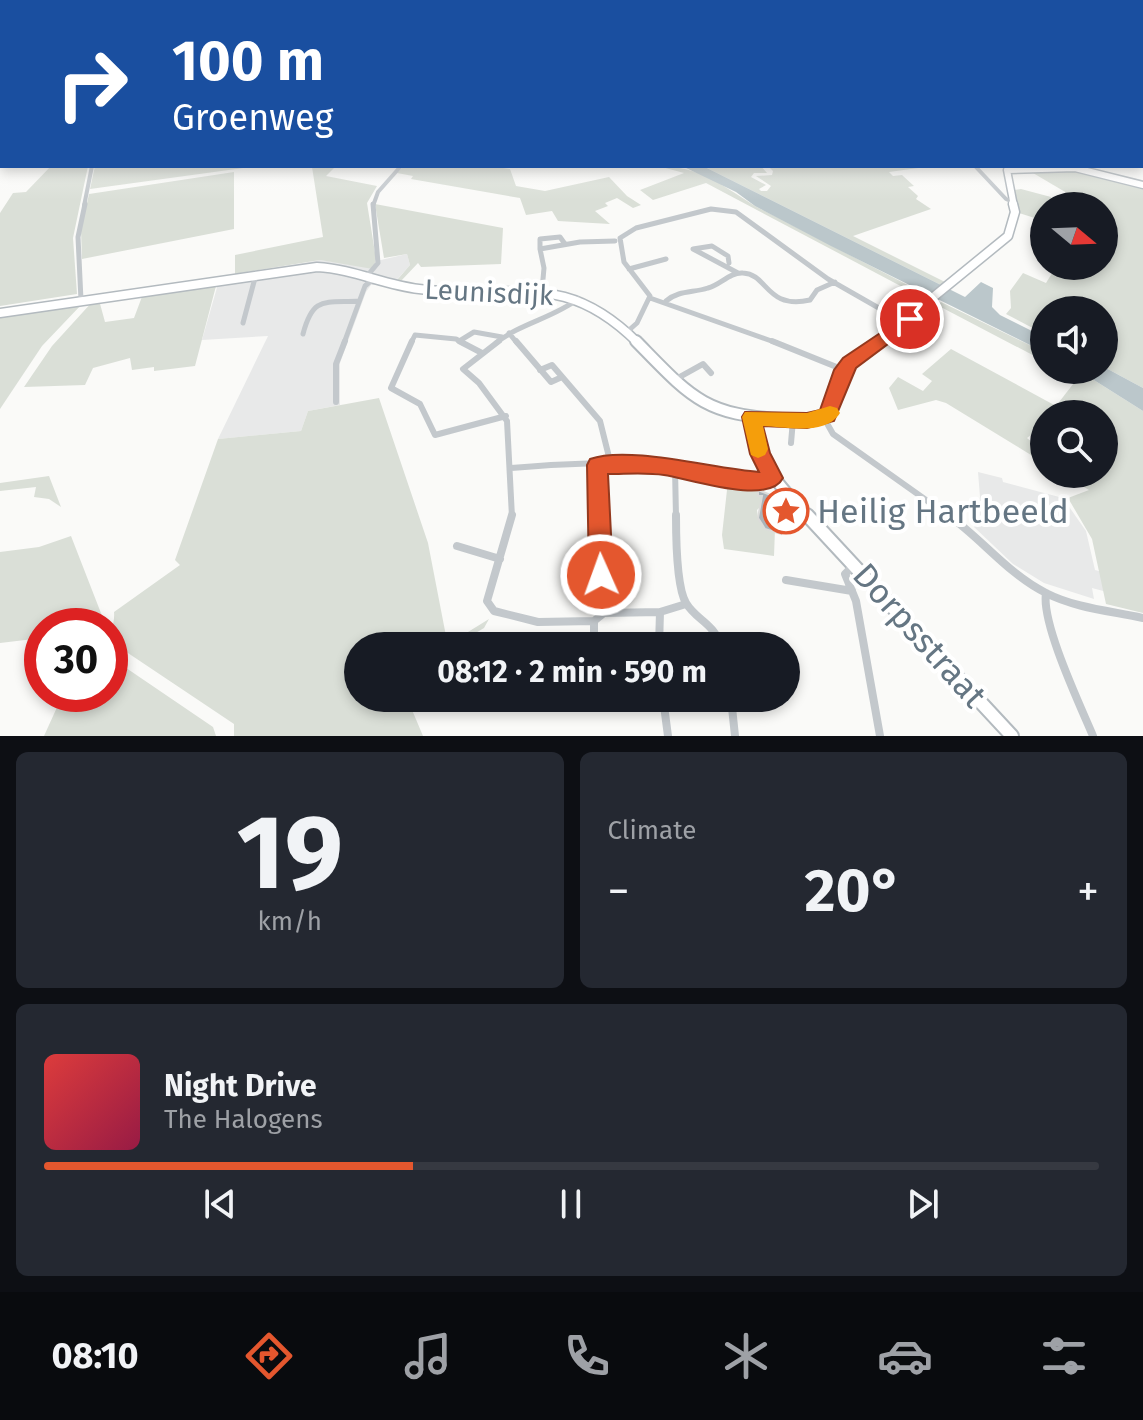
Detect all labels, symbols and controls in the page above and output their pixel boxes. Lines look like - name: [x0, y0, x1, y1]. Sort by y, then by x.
- text: 100 m: [172, 28, 324, 95]
- icon: right: [40, 32, 144, 136]
- text: Groenweg: [172, 96, 333, 140]
- north arrow: [1030, 192, 1118, 280]
- map controls: [1030, 192, 1118, 488]
- street label: Leunisdijk: [424, 273, 555, 312]
- pin: [876, 285, 944, 353]
- button: sound: [1030, 296, 1118, 384]
- icon: arrive: [888, 297, 932, 341]
- button: search: [1030, 400, 1118, 488]
- place icon: Heilig Hartbeeld: [762, 487, 810, 535]
- place label: Heilig Hartbeeld: [817, 491, 1069, 532]
- position arrow: [559, 533, 643, 617]
- street label: Dorpsstraat: [844, 555, 995, 716]
- speed limit sign: 30: [24, 608, 128, 712]
- text: 08:12 · 2 min · 590 m: [437, 654, 707, 690]
- text: 19: [237, 791, 343, 916]
- text: Climate: [608, 815, 696, 846]
- text: 20°: [805, 855, 902, 927]
- text: −: [608, 865, 630, 918]
- text: +: [1077, 865, 1099, 918]
- text: km/h: [258, 906, 322, 937]
- text: Night Drive: [164, 1068, 317, 1104]
- text: The Halogens: [164, 1104, 323, 1135]
- icon: previous: [198, 1182, 242, 1226]
- icon: pause: [549, 1182, 593, 1226]
- icon: next: [901, 1182, 945, 1226]
- icon: directions: [241, 1328, 297, 1384]
- icon: music: [400, 1328, 456, 1384]
- icon: phone: [559, 1328, 615, 1384]
- icon: climate: [718, 1328, 774, 1384]
- icon: car: [877, 1328, 933, 1384]
- icon: filters: [1036, 1328, 1092, 1384]
- text: 08:10: [51, 1334, 139, 1378]

